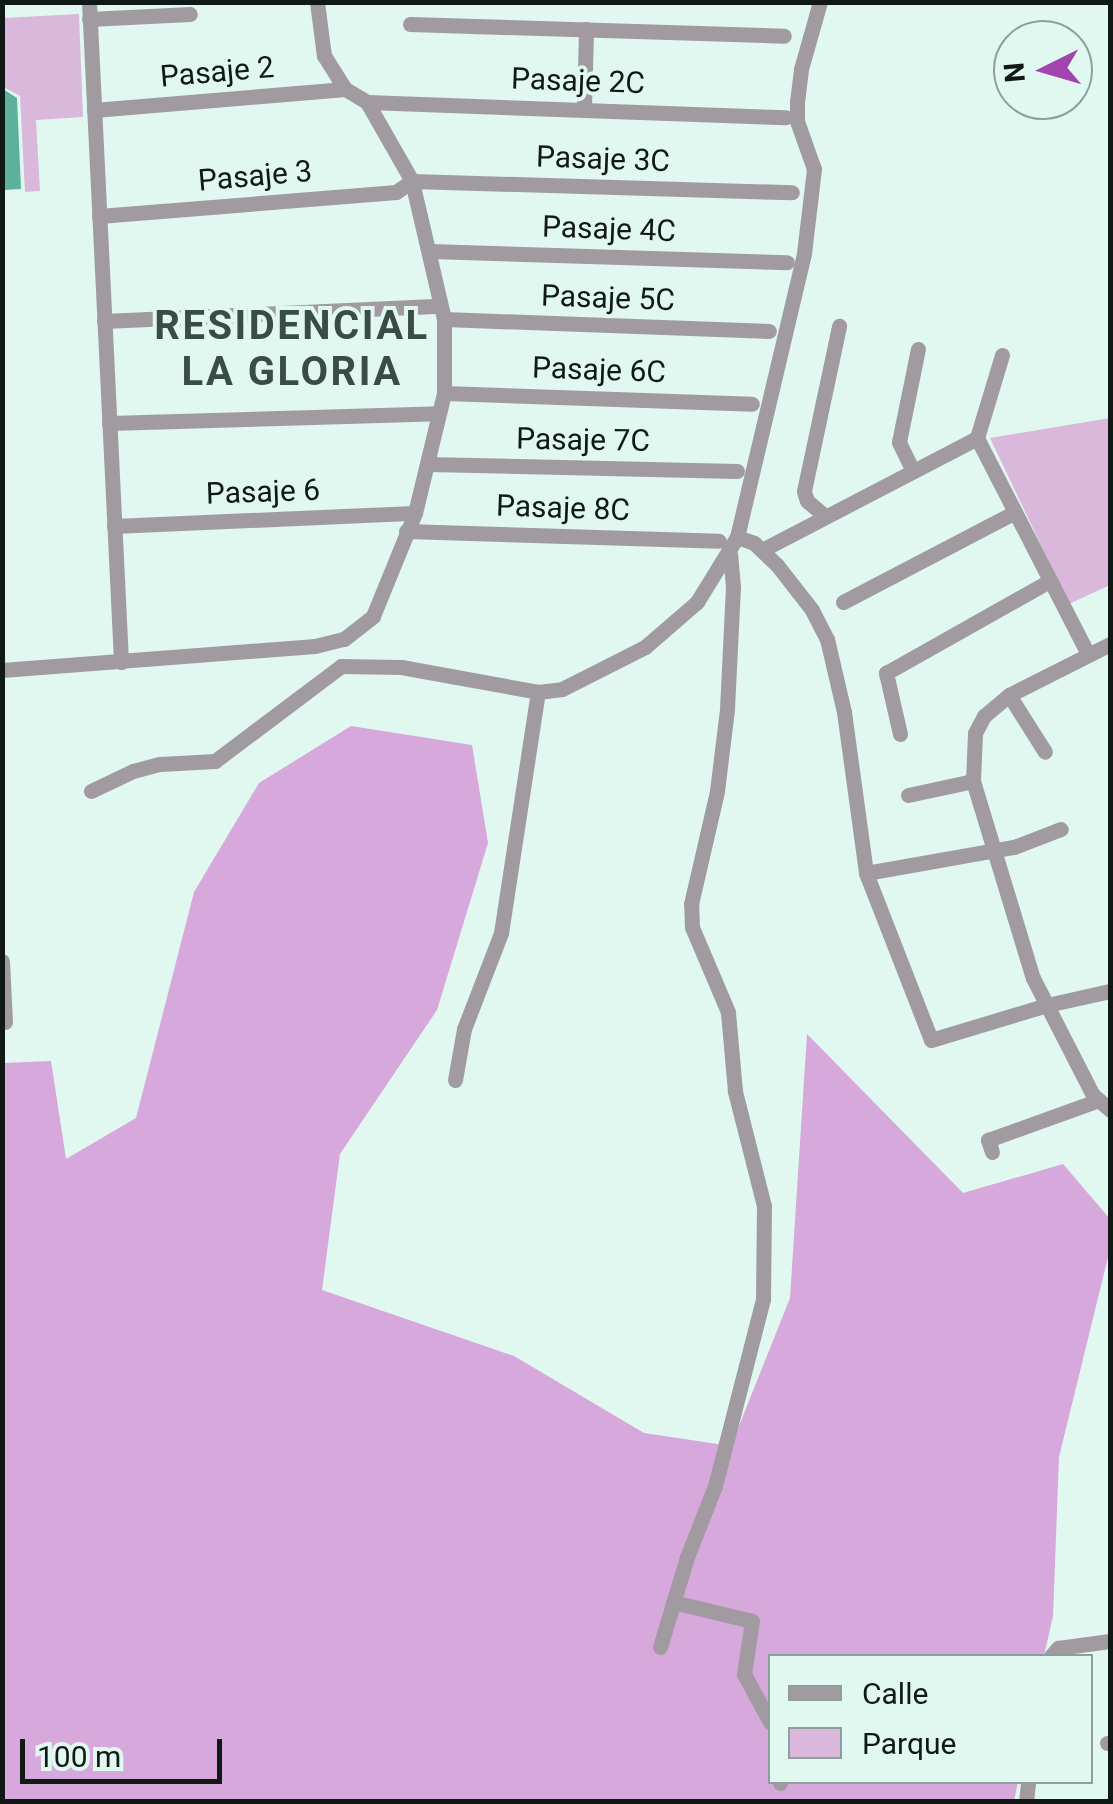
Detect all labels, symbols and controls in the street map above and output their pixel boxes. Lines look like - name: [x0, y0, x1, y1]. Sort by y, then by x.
- north arrow: [993, 20, 1093, 120]
- street label: Pasaje 2: [159, 49, 275, 95]
- street label: Pasaje 2C: [511, 61, 645, 101]
- text: N: [997, 61, 1032, 84]
- street label: Pasaje 3C: [536, 139, 670, 179]
- street label: Pasaje 3: [197, 153, 313, 199]
- street label: Pasaje 4C: [542, 209, 676, 249]
- street label: Pasaje 5C: [541, 278, 675, 318]
- district label: RESIDENCIAL LA GLORIA: [154, 302, 430, 396]
- street label: Pasaje 6C: [532, 350, 666, 390]
- street label: Pasaje 7C: [516, 421, 650, 459]
- street label: Pasaje 6: [205, 472, 321, 512]
- street label: Pasaje 8C: [496, 488, 630, 528]
- legend: [768, 1654, 1093, 1784]
- text: Calle: [862, 1676, 928, 1711]
- scale bar: [25, 1719, 228, 1781]
- text: Parque: [862, 1726, 956, 1761]
- text: 100 m: [37, 1739, 121, 1774]

